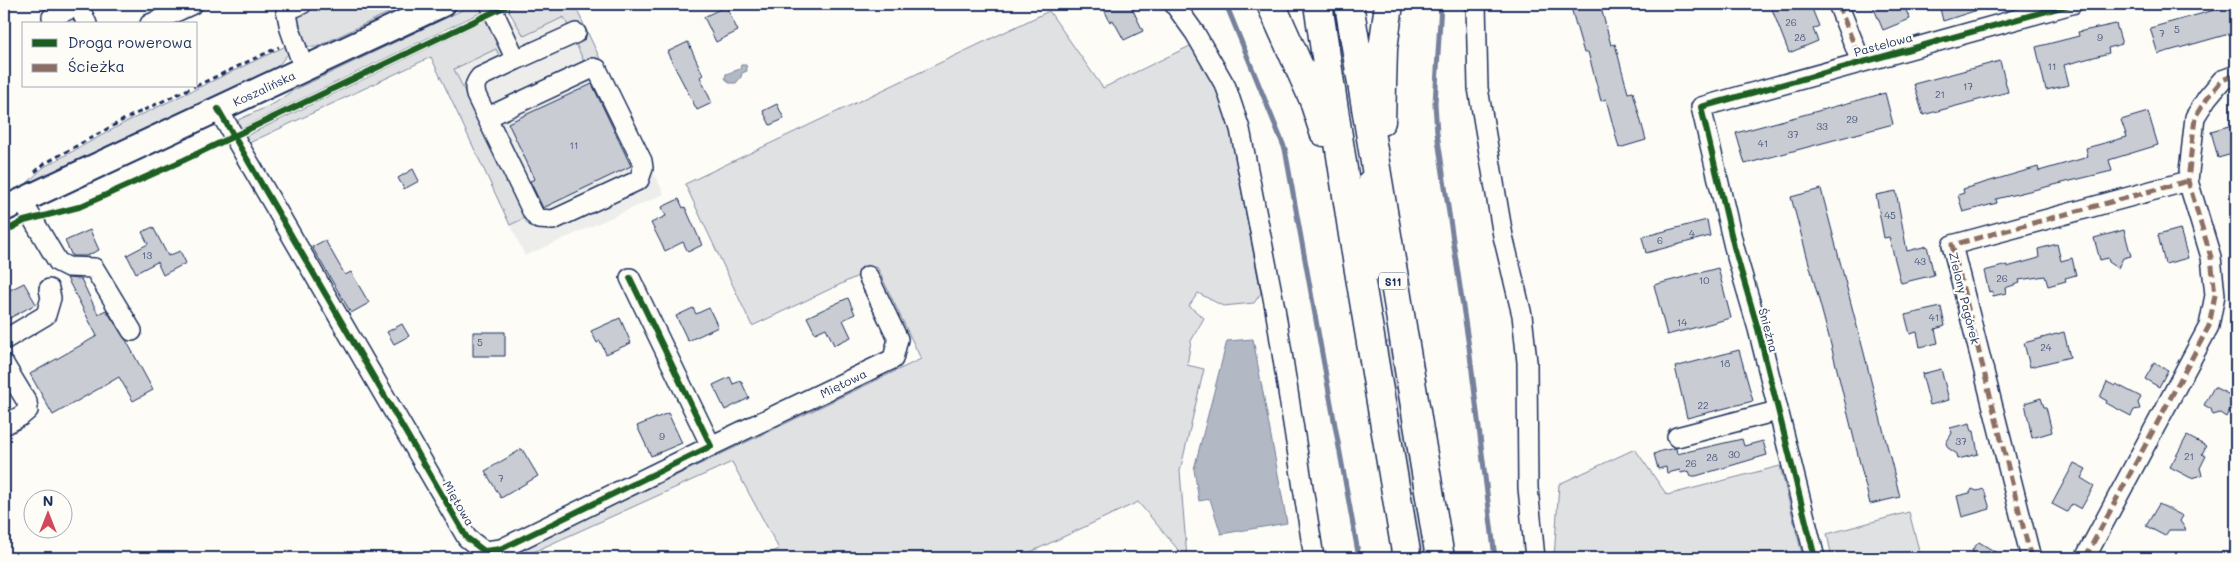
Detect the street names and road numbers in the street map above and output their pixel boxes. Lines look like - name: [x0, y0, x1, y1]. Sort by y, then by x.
- street label: Pastelowa: [1852, 28, 1914, 60]
- street label: Koszalińska: [230, 67, 298, 109]
- street label: Zielony Pagórek: [1946, 250, 1984, 346]
- road number: S11: [1379, 272, 1407, 290]
- street label: Śnieżna: [1755, 306, 1783, 354]
- street label: Miętowa: [817, 365, 869, 401]
- street label: Miętowa: [440, 477, 478, 529]

